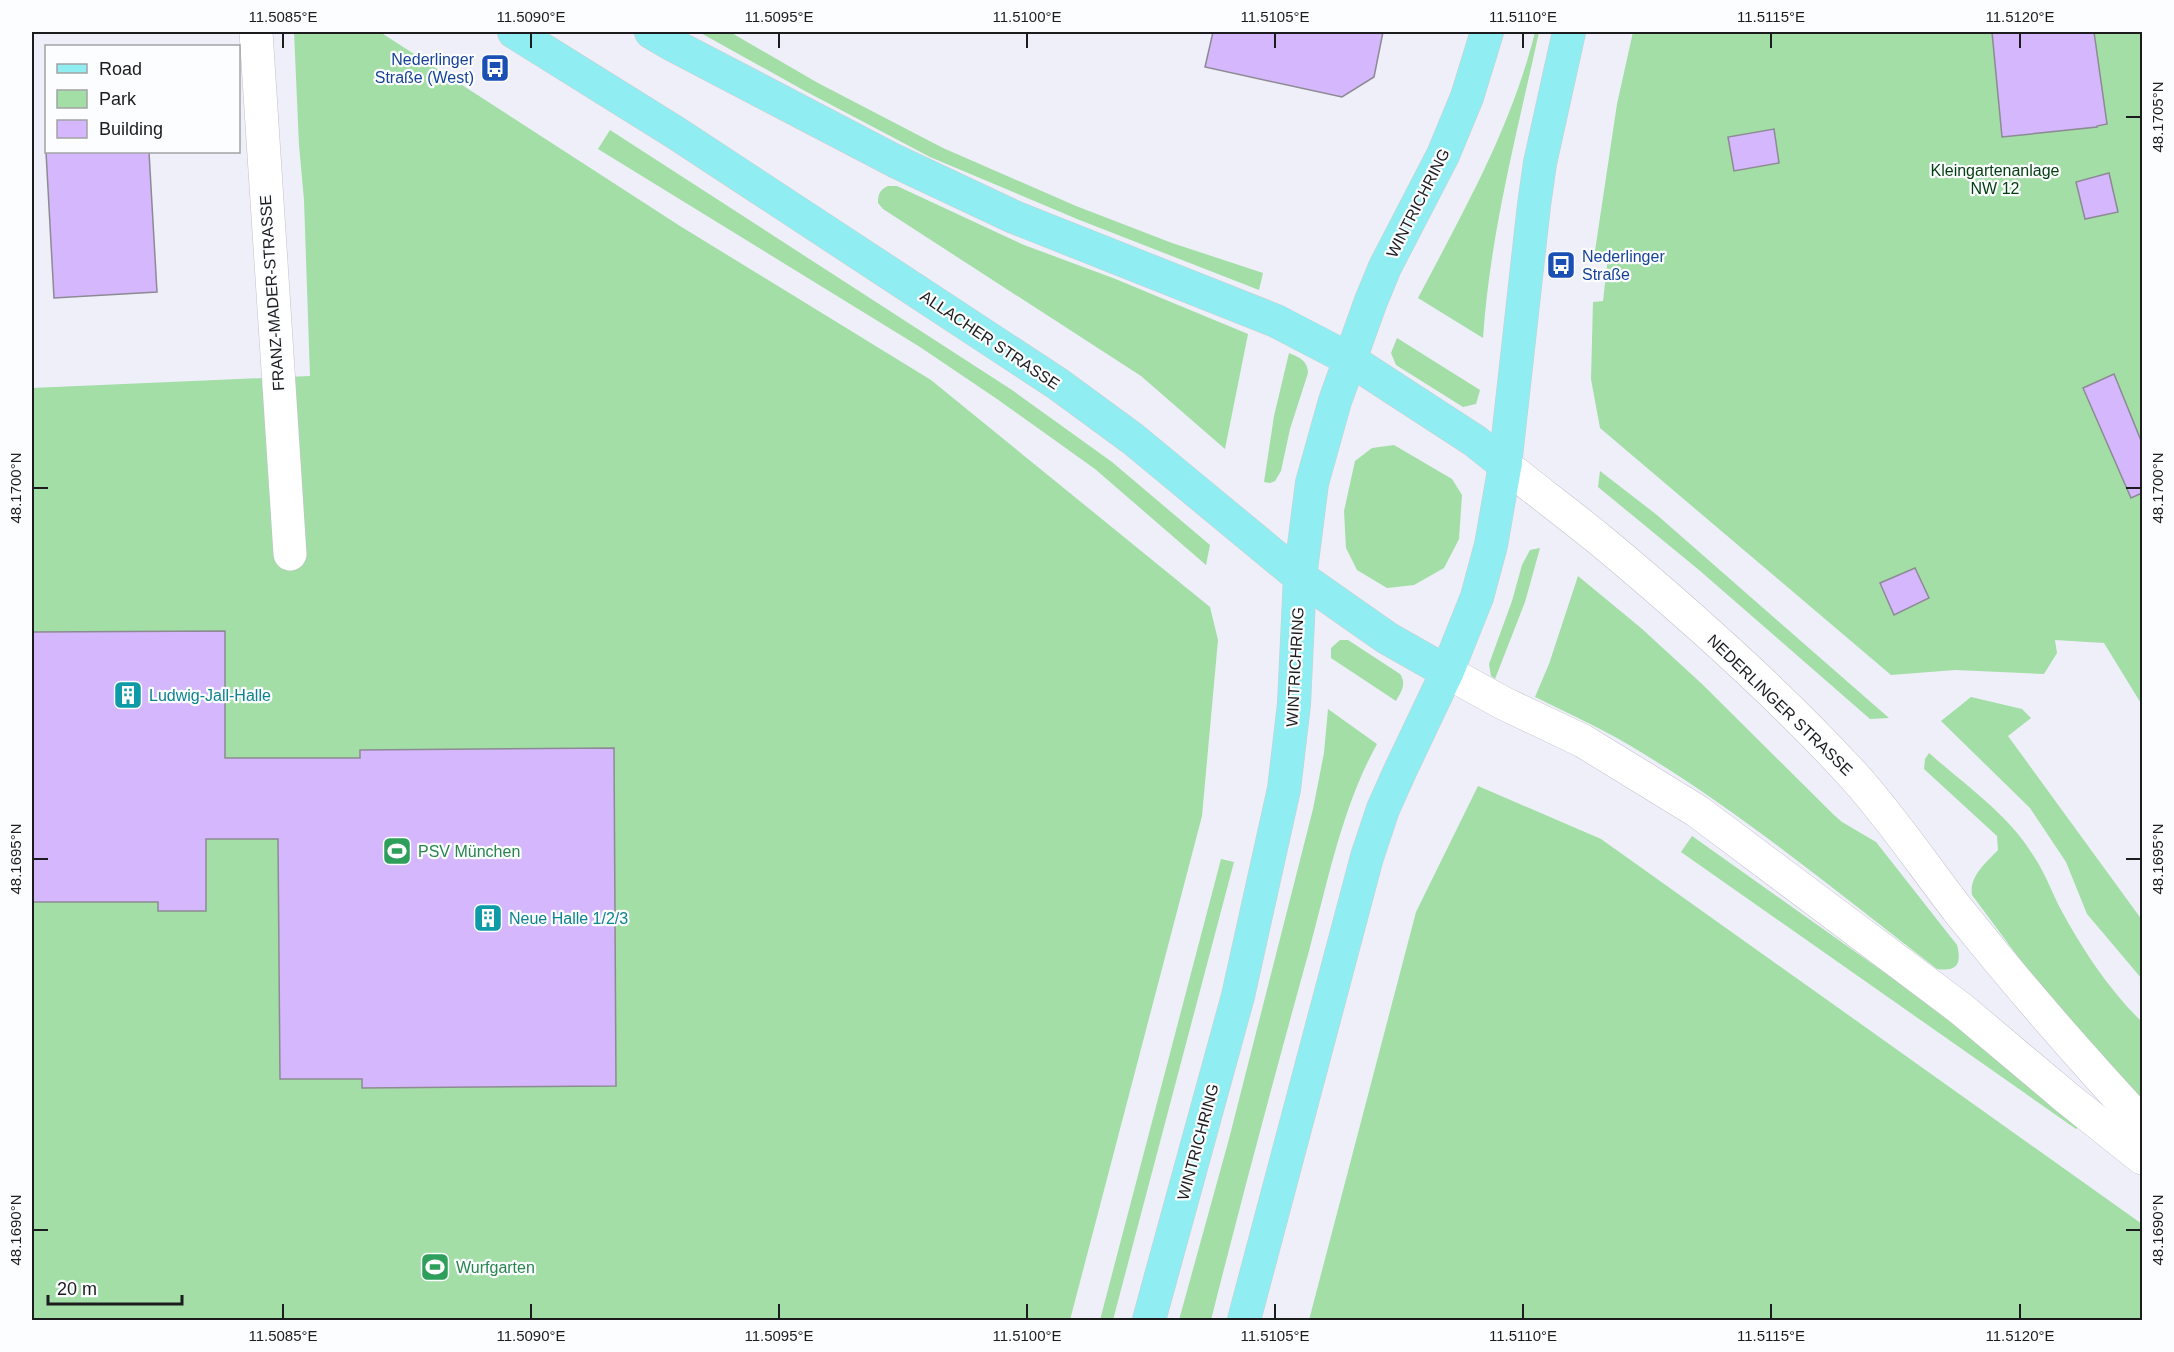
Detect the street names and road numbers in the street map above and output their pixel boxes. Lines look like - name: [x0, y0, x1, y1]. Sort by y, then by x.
- street label: WINTRICHRING: [1383, 146, 1453, 260]
- street label: FRANZ-MADER-STRASSE: [257, 194, 287, 392]
- street label: ALLACHER STRASSE: [917, 287, 1063, 393]
- street label: WINTRICHRING: [1283, 607, 1307, 727]
- street label: NEDERLINGER STRASSE: [1704, 631, 1856, 779]
- street label: WINTRICHRING: [1174, 1082, 1222, 1202]

